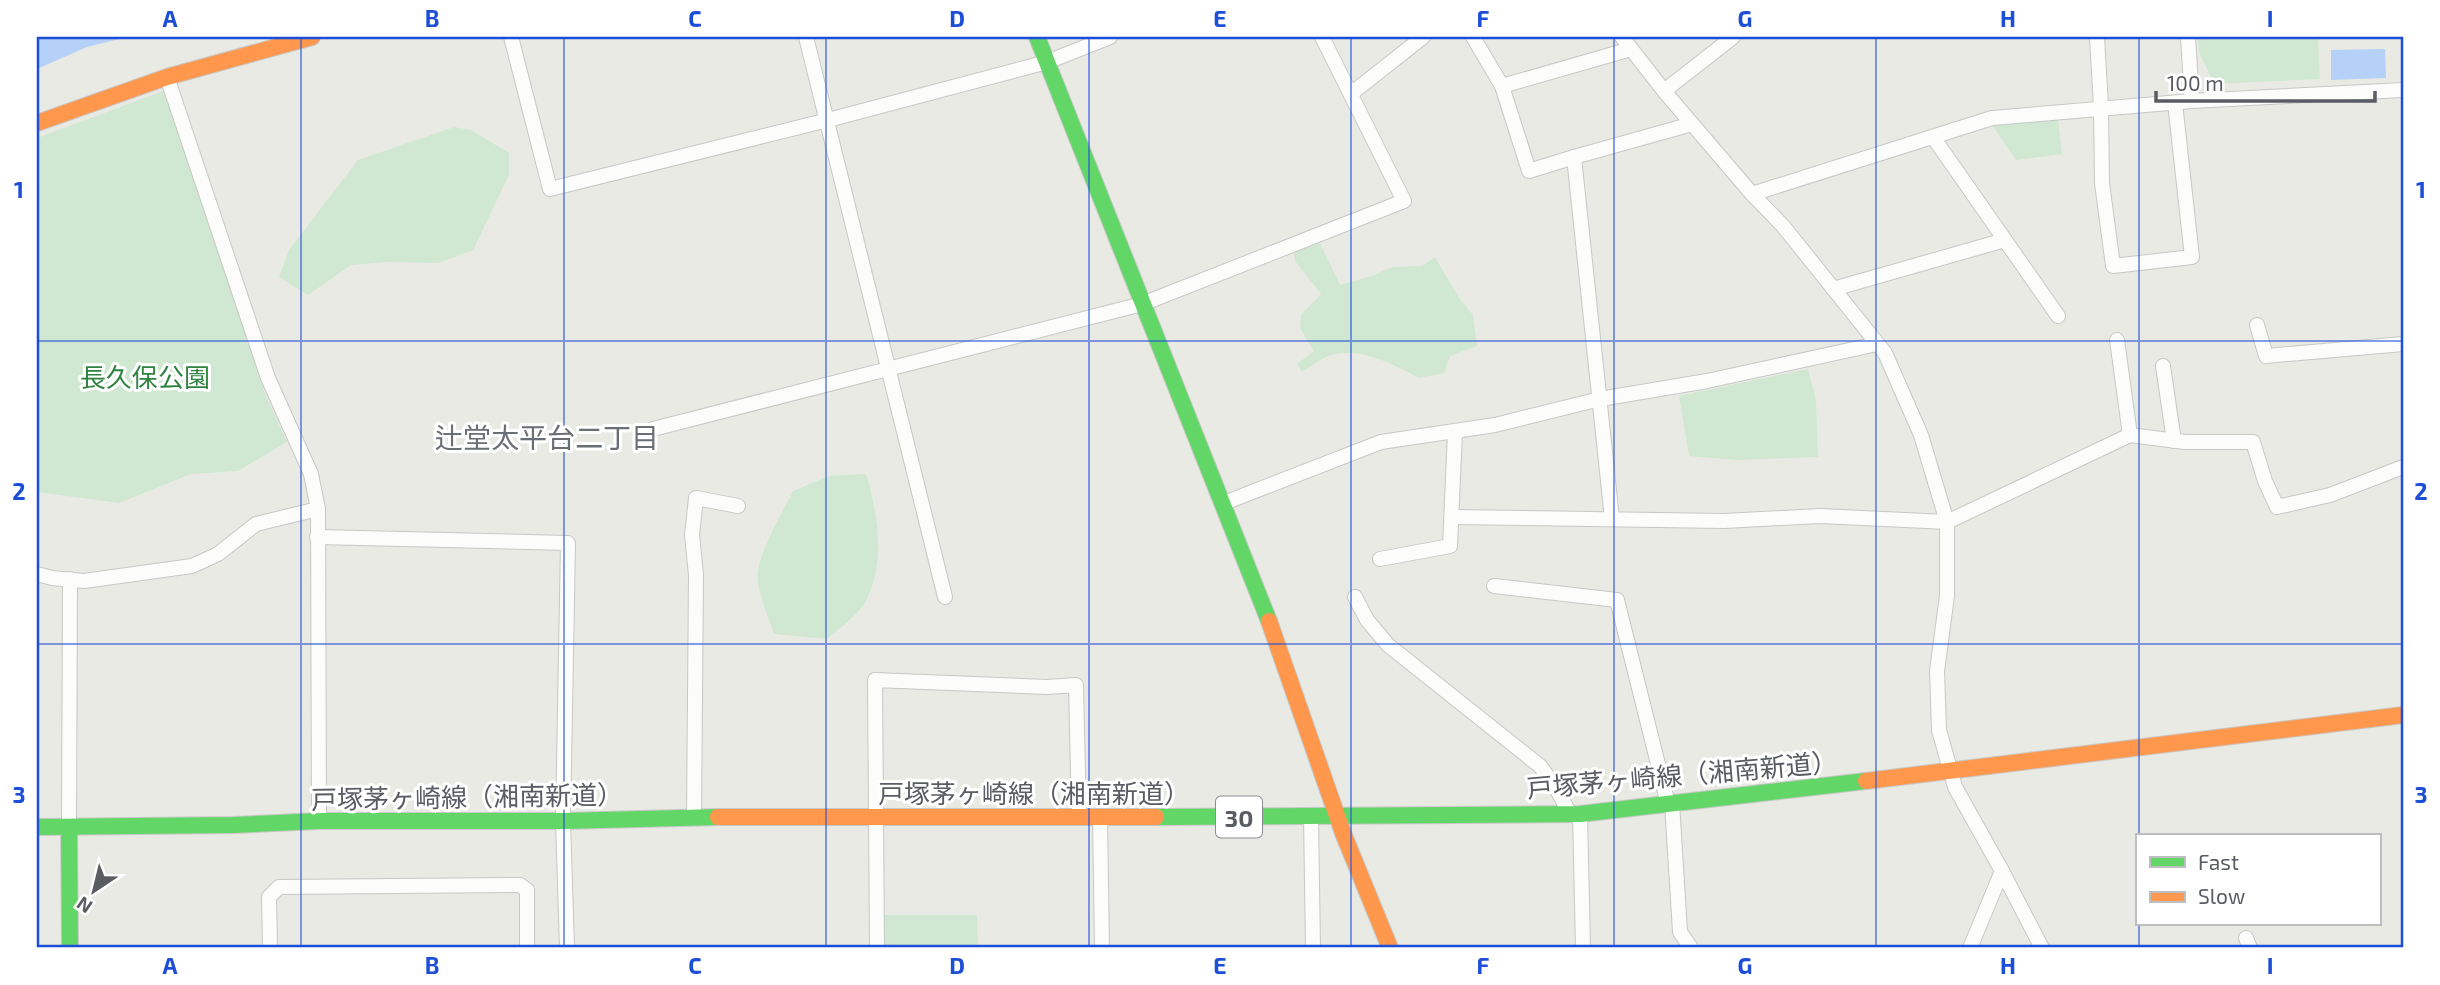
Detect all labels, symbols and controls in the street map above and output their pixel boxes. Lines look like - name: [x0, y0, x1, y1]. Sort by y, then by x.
- text: A: [162, 4, 178, 32]
- text: B: [425, 4, 439, 32]
- text: C: [688, 4, 702, 32]
- text: D: [949, 4, 965, 32]
- text: E: [1213, 4, 1227, 32]
- text: F: [1477, 4, 1490, 32]
- text: G: [1738, 4, 1752, 32]
- text: H: [2000, 4, 2016, 32]
- text: I: [2267, 4, 2273, 32]
- scale bar: [2156, 60, 2375, 104]
- text: 100 m: [2167, 70, 2224, 95]
- text: 1: [14, 175, 24, 203]
- text: 1: [2416, 175, 2426, 203]
- park label: 長久保公園: [80, 361, 210, 392]
- district label: 辻堂太平台二丁目: [435, 420, 659, 454]
- text: 2: [12, 477, 26, 505]
- text: 2: [2414, 477, 2428, 505]
- street label: 戸塚茅ヶ崎線（湘南新道）: [1525, 745, 1839, 803]
- street label: 戸塚茅ヶ崎線（湘南新道）: [878, 777, 1190, 808]
- street label: 戸塚茅ヶ崎線（湘南新道）: [311, 778, 623, 814]
- text: 3: [12, 780, 26, 808]
- text: 3: [2414, 780, 2428, 808]
- road number: 30: [1216, 796, 1262, 838]
- legend: [2136, 834, 2380, 926]
- text: Fast: [2198, 849, 2239, 874]
- north arrow: [60, 856, 130, 926]
- text: Slow: [2198, 883, 2245, 908]
- text: N: [72, 892, 96, 919]
- text: A: [162, 951, 178, 979]
- text: B: [425, 951, 439, 979]
- text: C: [688, 951, 702, 979]
- text: D: [949, 951, 965, 979]
- text: E: [1213, 951, 1227, 979]
- text: F: [1477, 951, 1490, 979]
- text: G: [1738, 951, 1752, 979]
- text: H: [2000, 951, 2016, 979]
- text: I: [2267, 951, 2273, 979]

